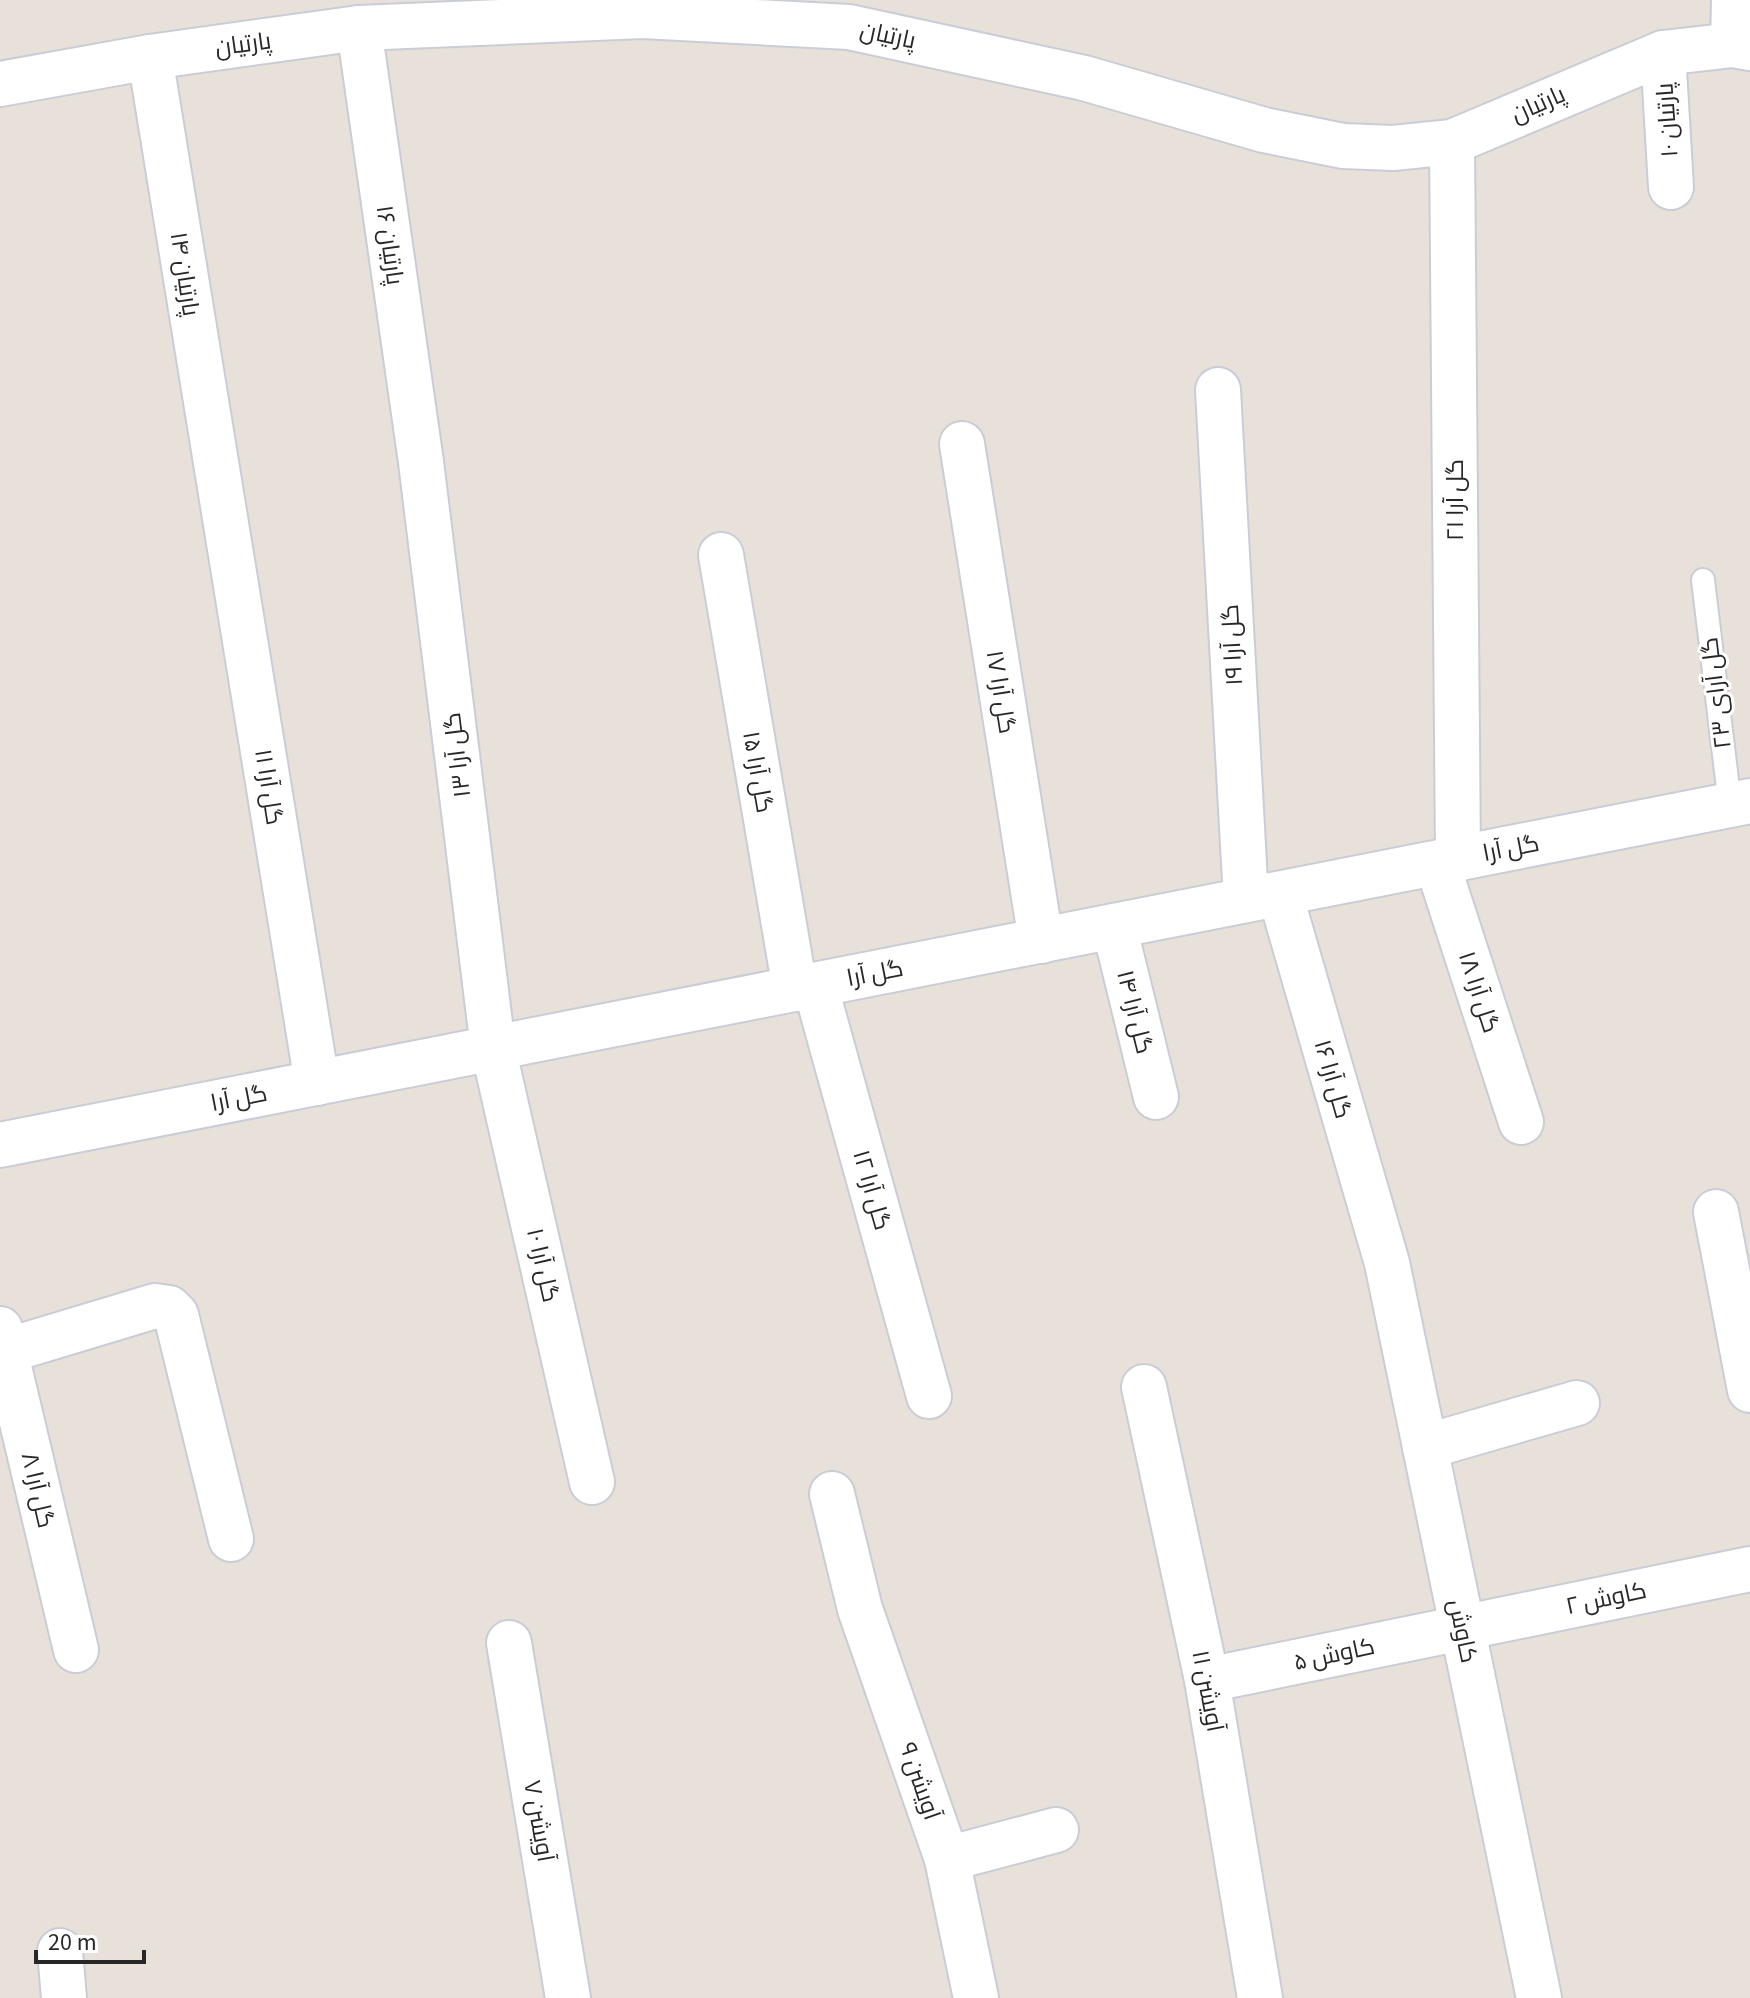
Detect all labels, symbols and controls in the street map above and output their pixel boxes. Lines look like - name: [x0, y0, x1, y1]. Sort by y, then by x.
- street label: پارتیان: [857, 13, 920, 59]
- street label: پارتیان: [213, 23, 274, 66]
- street label: پارتیان: [1505, 77, 1572, 132]
- street label: پارتیان ۱۰: [1647, 81, 1688, 158]
- street label: پارتیان ۱۶: [367, 203, 412, 288]
- street label: پارتیان ۱۴: [161, 230, 208, 319]
- street label: ۲۱ گل آرا: [1438, 459, 1473, 541]
- street label: ۱۹ گل آرا: [1213, 603, 1252, 687]
- street label: گل آرای ۲۳: [1692, 635, 1741, 751]
- street label: ۱۷ گل آرا: [977, 648, 1024, 736]
- street label: ۱۳ گل آرا: [435, 710, 480, 799]
- street label: ۱۵ گل آرا: [733, 729, 782, 816]
- street label: ۱۱ گل آرا: [245, 746, 292, 828]
- street label: گل آرا: [1480, 826, 1542, 871]
- street label: ۱۸ گل آرا: [1449, 947, 1508, 1038]
- street label: گل آرا: [844, 951, 906, 996]
- street label: ۱۴ گل آرا: [1107, 967, 1162, 1058]
- street label: ۱۶ گل آرا: [1305, 1036, 1360, 1123]
- street label: گل آرا: [208, 1076, 270, 1121]
- street label: ۱۲ گل آرا: [843, 1146, 900, 1234]
- street label: ۱۰ گل آرا: [517, 1225, 568, 1306]
- street label: ۸ گل آرا: [12, 1449, 63, 1531]
- street label: ۲ کاوش: [1563, 1573, 1650, 1624]
- street label: کاوش: [1439, 1596, 1486, 1666]
- street label: ۵ کاوش: [1290, 1629, 1378, 1680]
- street label: آویشن ۱۱: [1182, 1647, 1233, 1735]
- street label: ۹ آویشن: [890, 1738, 949, 1825]
- street label: ۷ آویشن: [514, 1777, 563, 1865]
- scale bar: [36, 1914, 144, 1964]
- text: 20 m: [48, 1925, 97, 1960]

